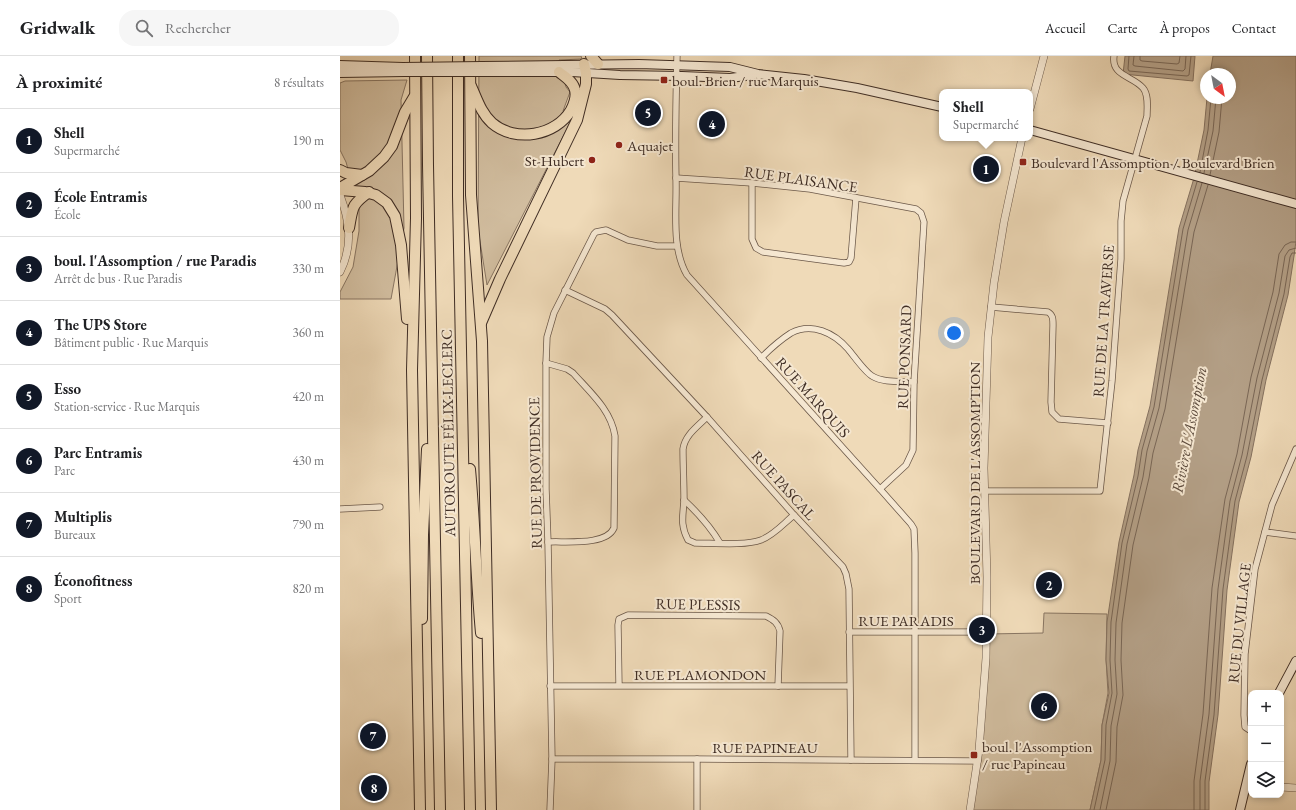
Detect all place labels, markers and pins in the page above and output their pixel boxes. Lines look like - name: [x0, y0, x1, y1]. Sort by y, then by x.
- place label: boul. Brien / rue Marquis: [672, 71, 819, 90]
- marker: boul. Brien / rue Marquis: [659, 75, 669, 85]
- pin: 5: [635, 98, 661, 128]
- pin: 4: [699, 109, 725, 139]
- place label: Aquajet: [626, 136, 673, 155]
- marker: Aquajet: [614, 140, 624, 150]
- place label: St-Hubert: [525, 151, 584, 170]
- place label: Boulevard l'Assomption / Boulevard Brien: [1031, 153, 1275, 172]
- pin: 1: [973, 154, 999, 184]
- marker: St-Hubert: [587, 155, 597, 165]
- marker: Boulevard l'Assomption / Boulevard Brien: [1018, 157, 1028, 167]
- pin: 2: [1036, 570, 1062, 600]
- pin: 3: [969, 615, 995, 645]
- pin: 6: [1031, 691, 1057, 721]
- pin: 7: [360, 721, 386, 751]
- place label: boul. l'Assomption / rue Papineau: [982, 737, 1092, 773]
- marker: boul. l'Assomption / rue Papineau: [969, 750, 979, 760]
- pin: 8: [361, 773, 387, 803]

